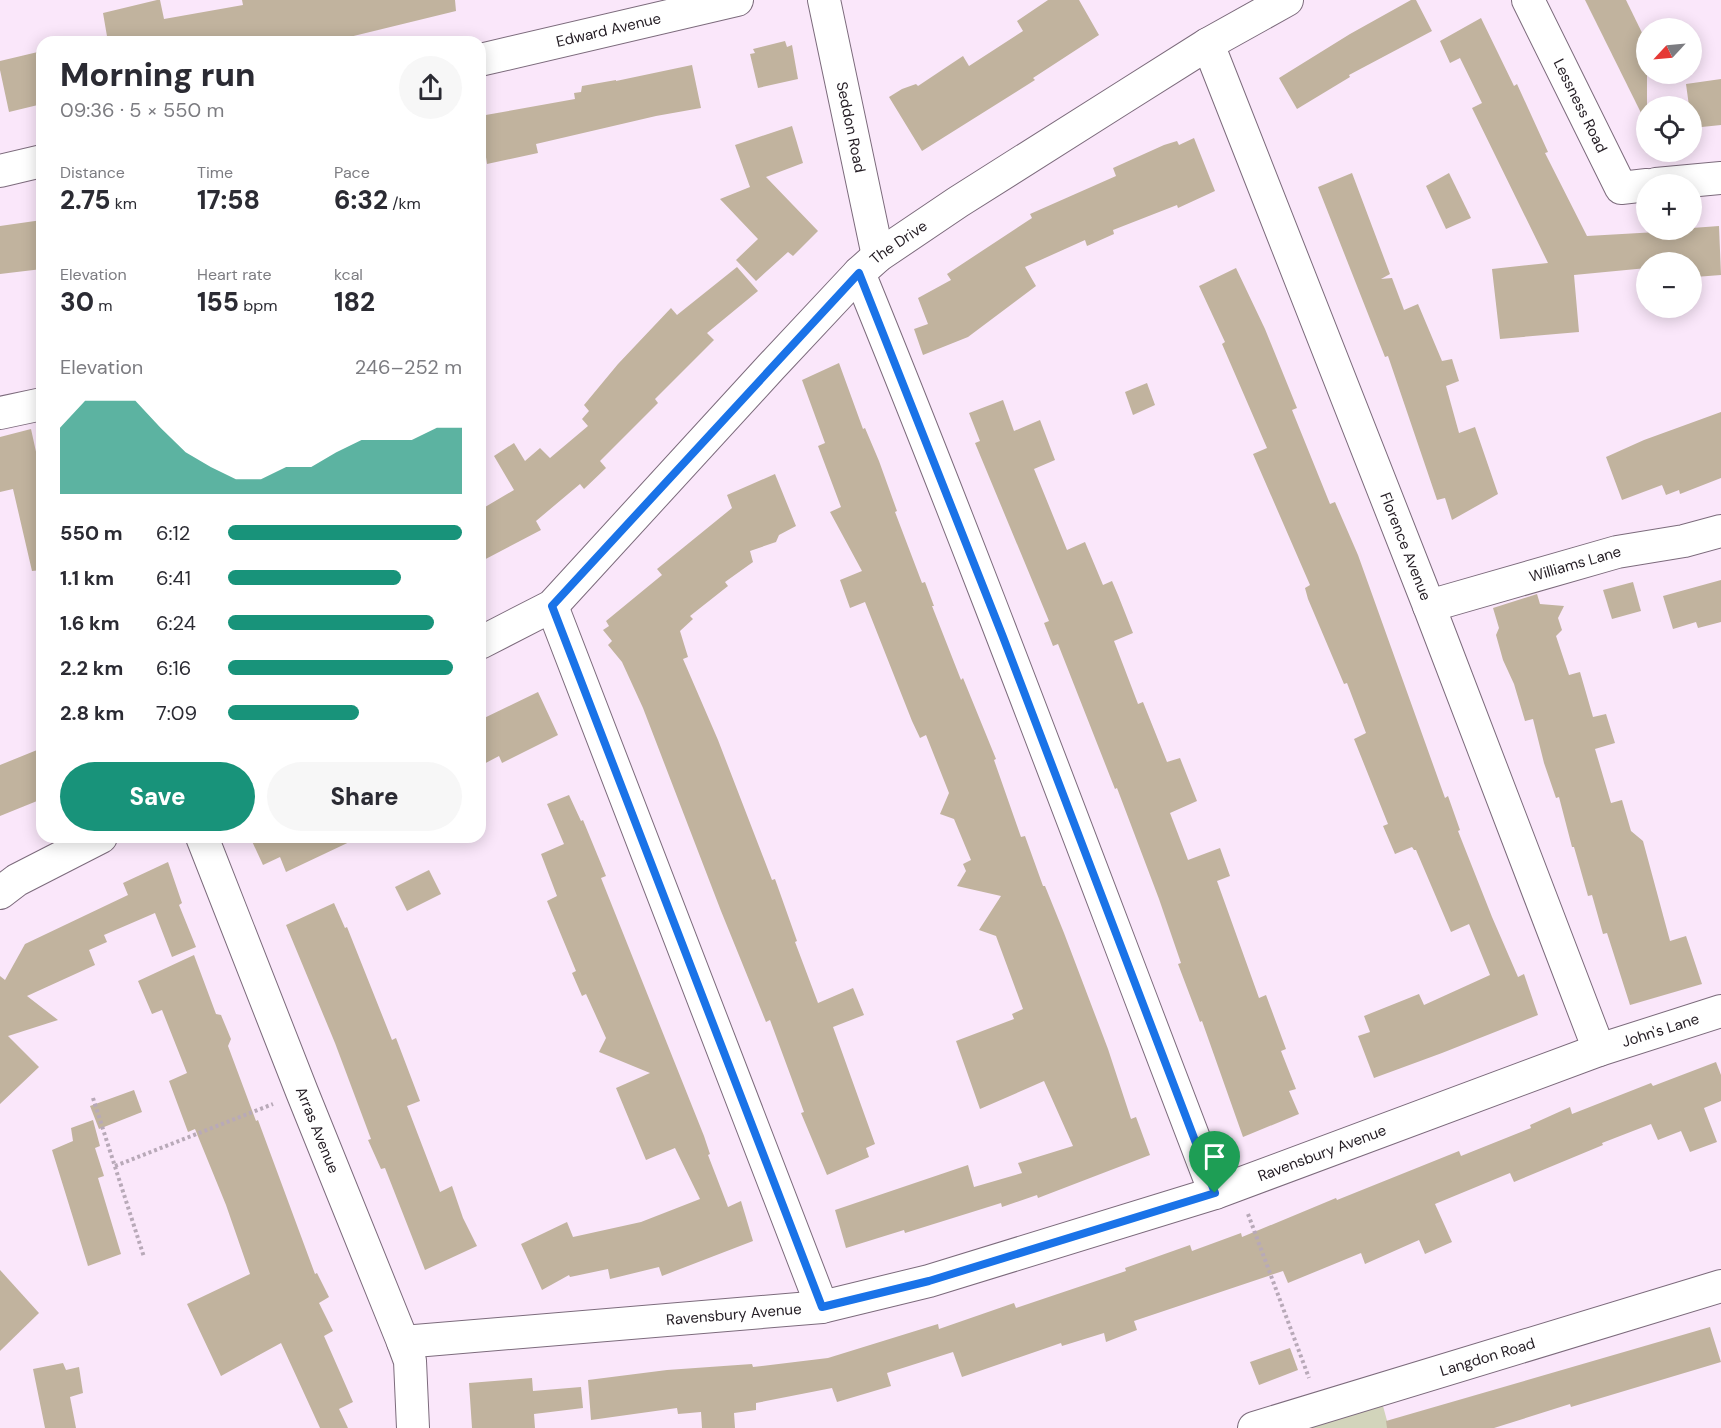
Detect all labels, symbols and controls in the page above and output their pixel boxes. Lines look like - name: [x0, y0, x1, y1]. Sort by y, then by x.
- street label: Edward Avenue: [554, 8, 663, 52]
- north arrow: [1636, 18, 1702, 84]
- map controls: [1636, 18, 1702, 318]
- text: Morning run: [60, 53, 255, 96]
- street label: Lessness Road: [1549, 55, 1612, 156]
- button: share: [399, 56, 462, 119]
- street label: Seddon Road: [831, 80, 870, 175]
- button: locate: [1636, 96, 1702, 162]
- text: 09:36 · 5 × 550 m: [60, 97, 224, 123]
- text: Distance: [60, 162, 125, 183]
- text: Time: [197, 162, 233, 183]
- text: Pace: [334, 162, 370, 183]
- button: +: [1636, 174, 1702, 240]
- text: 2.75: [60, 183, 111, 217]
- text: 17:58: [197, 183, 260, 217]
- text: 6:32: [334, 183, 388, 217]
- text: km: [111, 193, 137, 214]
- text: /km: [388, 193, 421, 214]
- street label: The Drive: [865, 216, 931, 269]
- button: −: [1636, 252, 1702, 318]
- text: Elevation: [60, 264, 127, 285]
- text: Heart rate: [197, 264, 272, 285]
- text: kcal: [334, 264, 363, 285]
- text: 30: [60, 285, 94, 319]
- text: 155: [197, 285, 239, 319]
- text: 182: [334, 285, 375, 319]
- text: m: [94, 295, 113, 316]
- text: bpm: [239, 295, 278, 316]
- text: Elevation: [60, 354, 143, 380]
- text: 246–252 m: [355, 354, 462, 380]
- street label: Florence Avenue: [1375, 489, 1436, 604]
- text: 550 m: [60, 520, 122, 546]
- text: 6:12: [156, 520, 190, 546]
- street label: Williams Lane: [1527, 541, 1623, 587]
- text: 1.1 km: [60, 565, 114, 591]
- text: 6:41: [156, 565, 191, 591]
- text: 1.6 km: [60, 610, 119, 636]
- text: 6:24: [156, 610, 196, 636]
- text: 2.2 km: [60, 655, 123, 681]
- text: 6:16: [156, 655, 191, 681]
- text: 2.8 km: [60, 700, 124, 726]
- text: 7:09: [156, 700, 197, 726]
- button: Save: [60, 762, 255, 831]
- button: Share: [267, 762, 462, 831]
- street label: John's Lane: [1619, 1009, 1702, 1052]
- street label: Arras Avenue: [291, 1084, 344, 1176]
- street label: Ravensbury Avenue: [1255, 1120, 1389, 1186]
- pin: [1189, 1131, 1240, 1193]
- icon: arrive: [1198, 1140, 1231, 1173]
- street label: Ravensbury Avenue: [665, 1299, 802, 1330]
- street label: Langdon Road: [1437, 1333, 1538, 1381]

